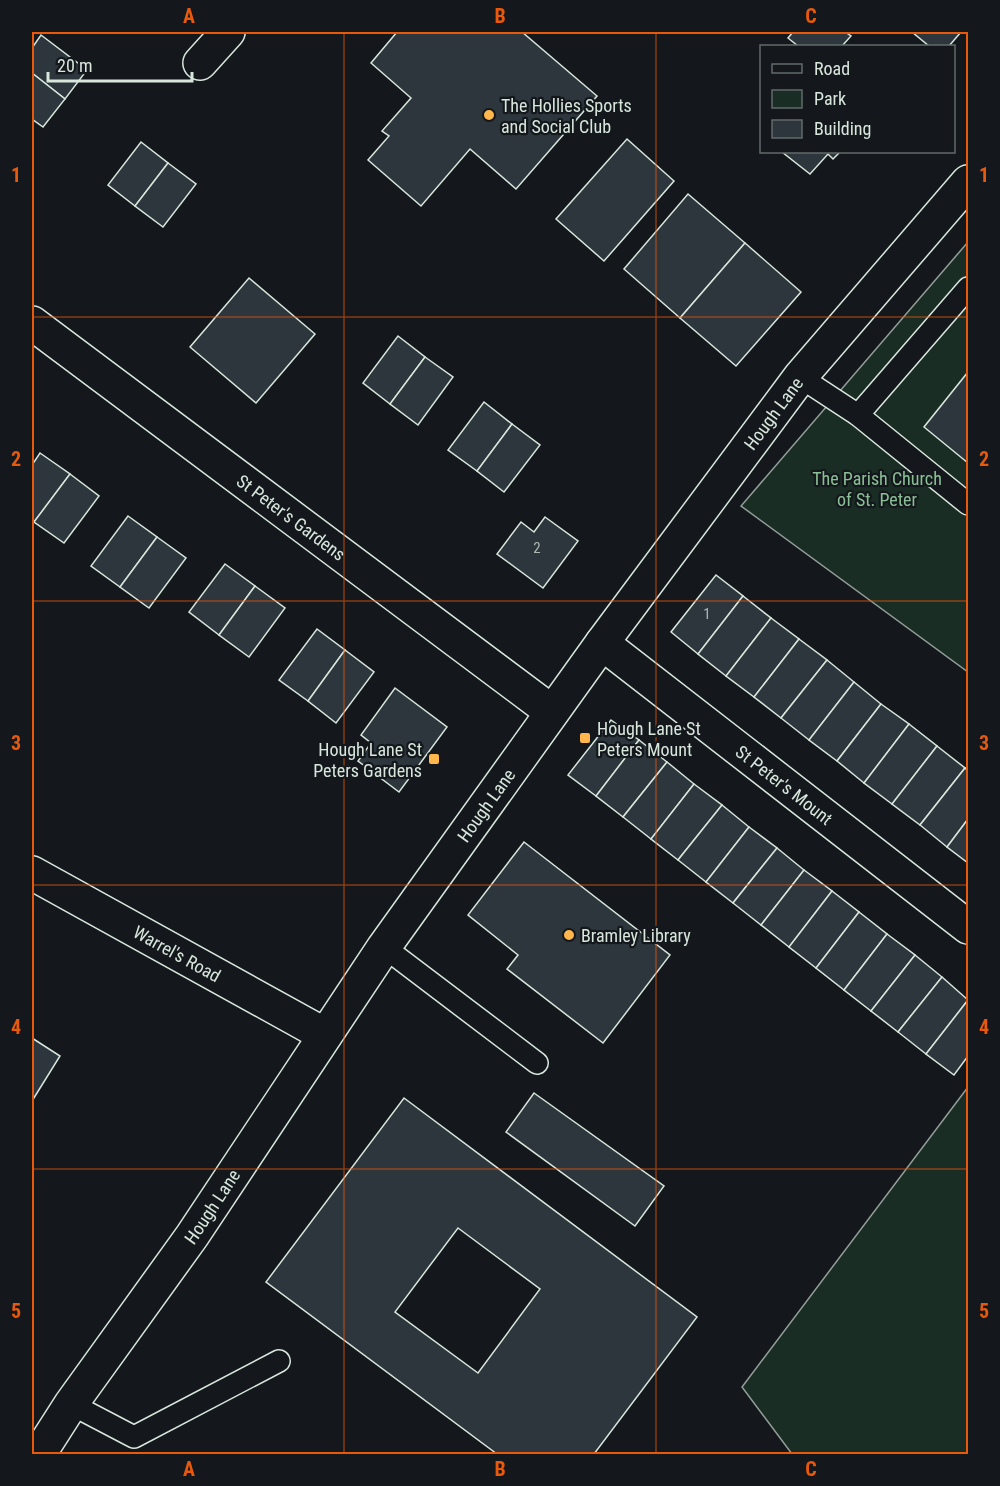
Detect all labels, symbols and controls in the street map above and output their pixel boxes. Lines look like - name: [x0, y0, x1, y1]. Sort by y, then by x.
- text: A: [183, 4, 195, 28]
- text: B: [494, 4, 506, 28]
- text: C: [805, 4, 817, 28]
- scale bar: [48, 45, 192, 83]
- legend: [760, 45, 955, 153]
- text: 20 m: [57, 55, 92, 76]
- text: Road: [814, 58, 850, 79]
- text: Park: [814, 88, 846, 109]
- place label: The Hollies Sports and Social Club: [501, 95, 632, 137]
- marker: The Hollies Sports and Social Club: [482, 108, 496, 122]
- text: Building: [814, 118, 871, 139]
- text: 1: [11, 163, 21, 187]
- text: 1: [979, 163, 989, 187]
- street label: Hough Lane: [739, 373, 807, 454]
- text: 2: [11, 447, 21, 471]
- text: 2: [979, 447, 989, 471]
- park label: The Parish Church of St. Peter: [812, 468, 942, 510]
- street label: St Peter's Gardens: [233, 470, 350, 564]
- house number: 2: [533, 539, 541, 557]
- house number: 1: [703, 605, 711, 623]
- place label: Hough Lane St Peters Mount: [597, 718, 701, 760]
- text: 3: [11, 731, 21, 755]
- marker: Hough Lane St Peters Mount: [578, 731, 592, 745]
- text: 3: [979, 731, 989, 755]
- place label: Hough Lane St Peters Gardens: [313, 739, 422, 781]
- street label: St Peter's Mount: [732, 741, 837, 829]
- marker: Hough Lane St Peters Gardens: [427, 752, 441, 766]
- street label: Hough Lane: [452, 764, 519, 846]
- street label: Warrel's Road: [130, 921, 225, 986]
- place label: Bramley Library: [581, 925, 691, 946]
- marker: Bramley Library: [562, 928, 576, 942]
- text: 4: [11, 1015, 21, 1039]
- text: 4: [979, 1015, 989, 1039]
- street label: Hough Lane: [179, 1165, 244, 1248]
- text: 5: [11, 1299, 21, 1323]
- text: 5: [979, 1299, 989, 1323]
- text: A: [183, 1457, 195, 1481]
- text: B: [494, 1457, 506, 1481]
- text: C: [805, 1457, 817, 1481]

